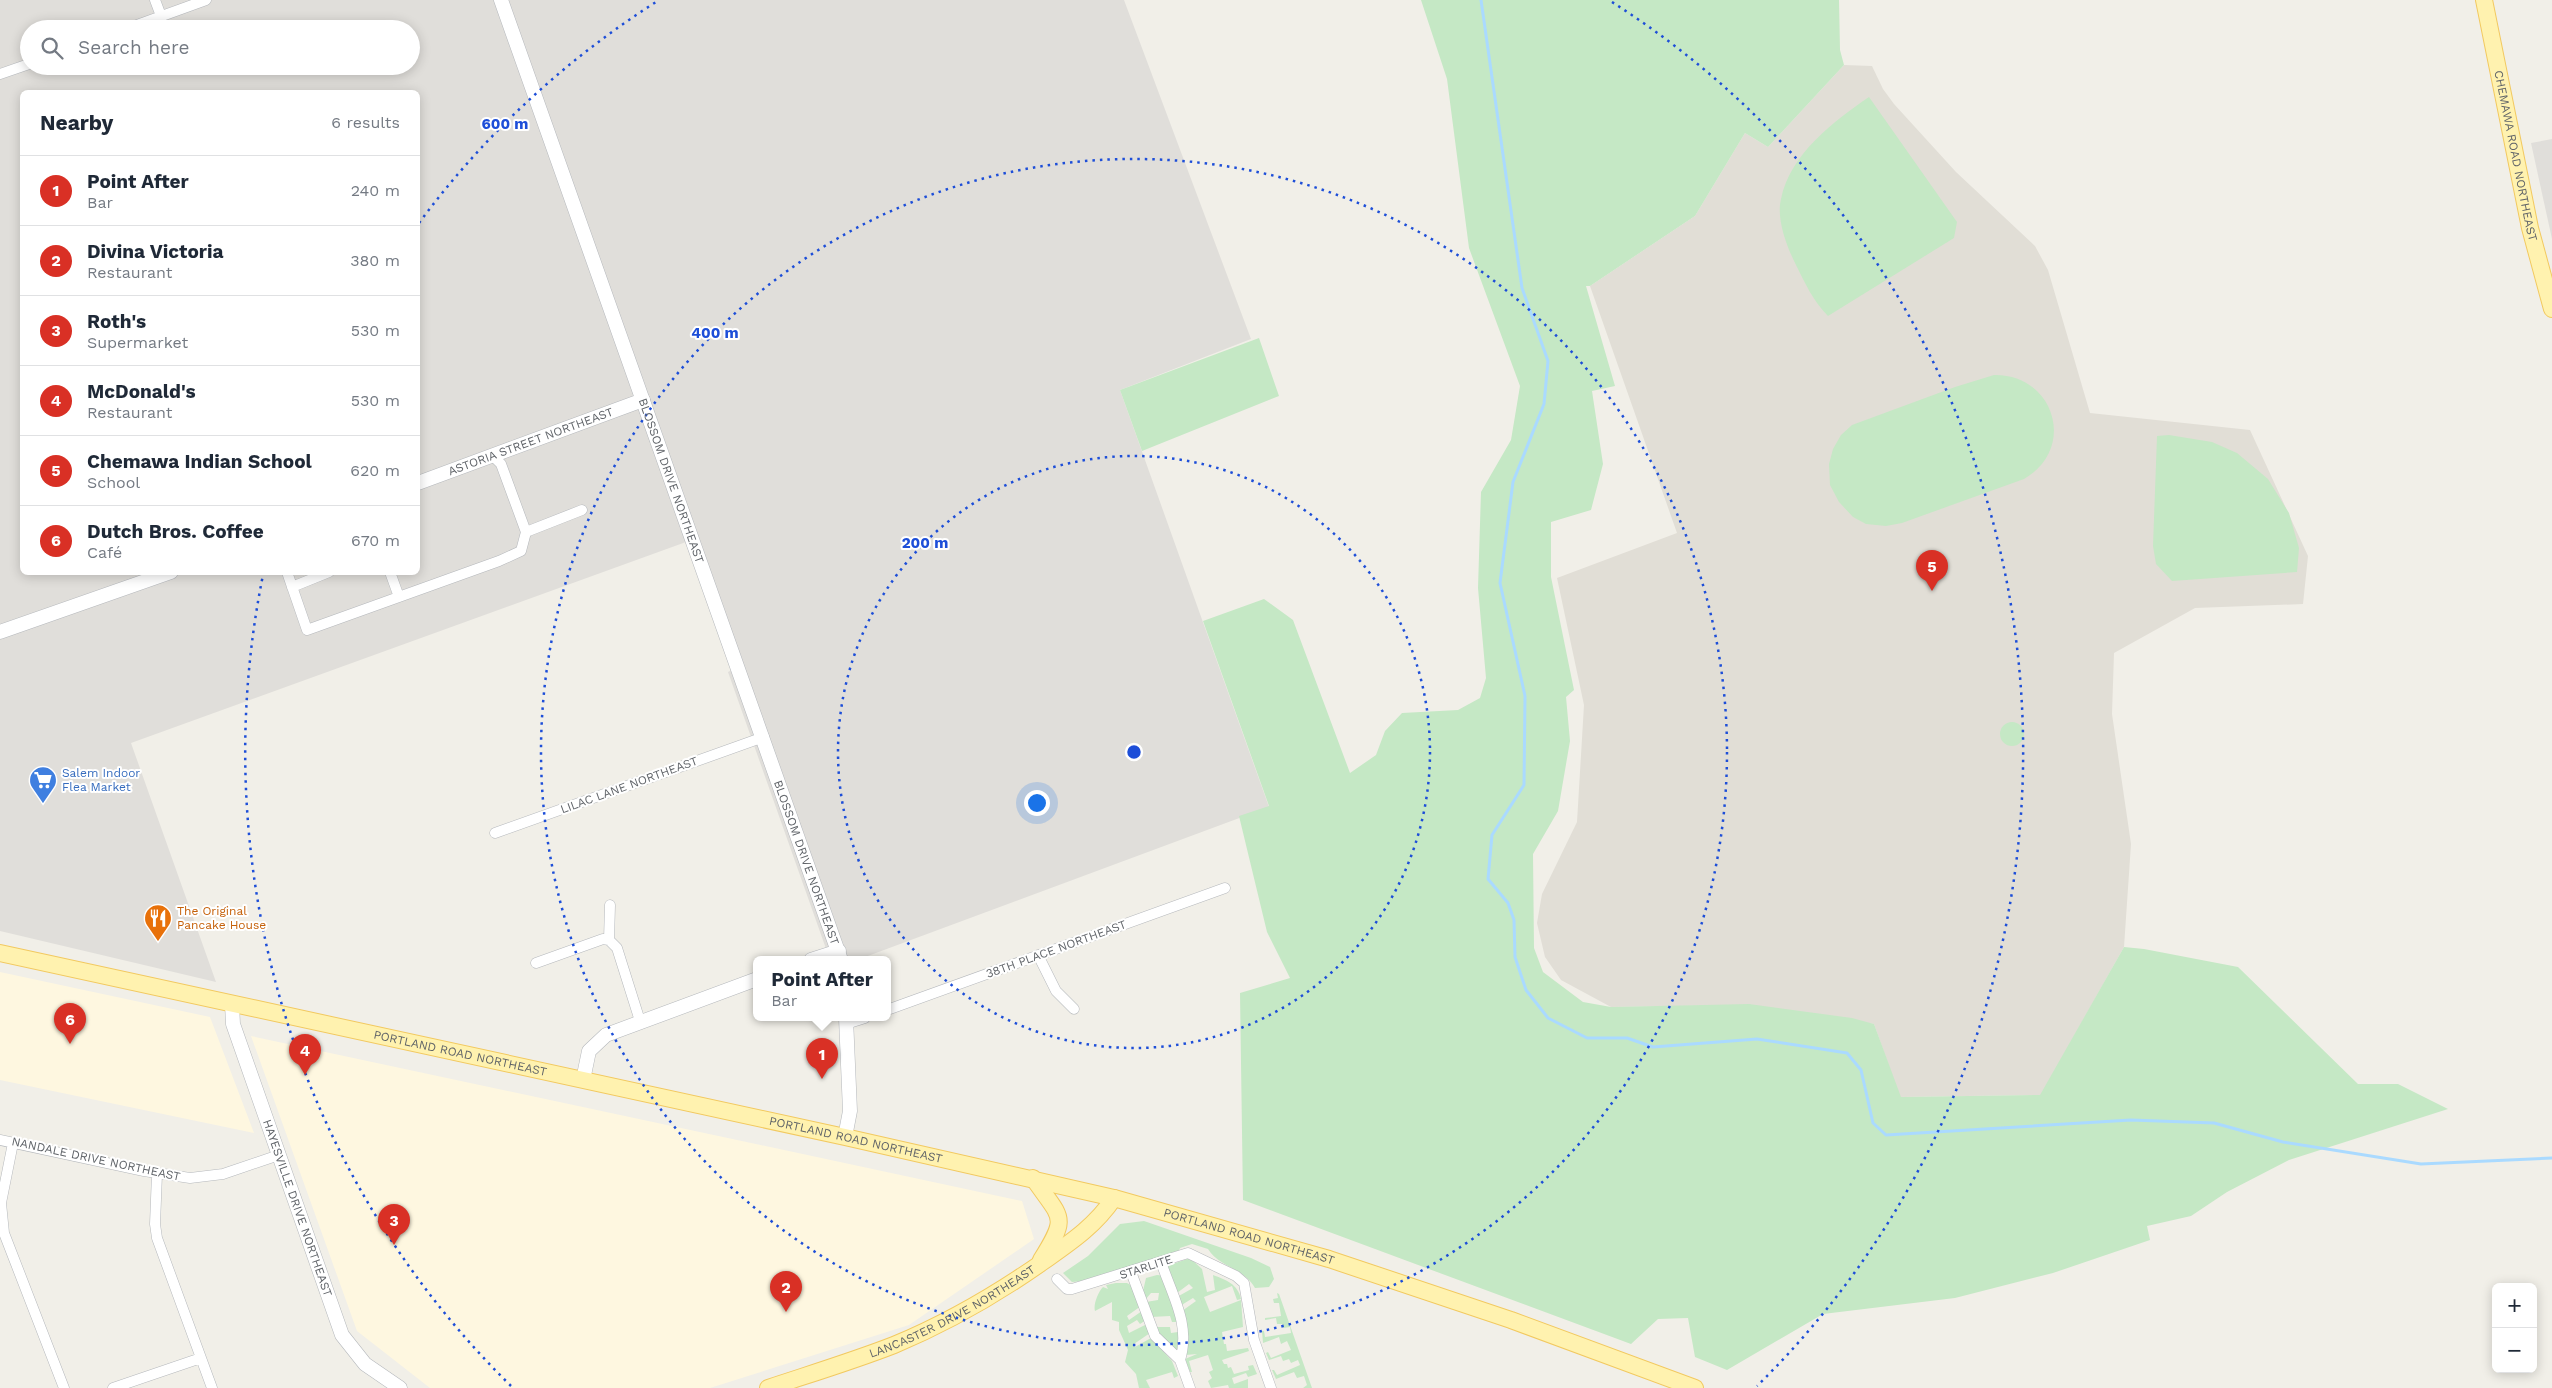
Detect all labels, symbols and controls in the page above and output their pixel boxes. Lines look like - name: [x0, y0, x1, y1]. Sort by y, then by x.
- search box: [20, 20, 420, 75]
- icon: search: [38, 34, 66, 62]
- text: Search here: [78, 36, 189, 59]
- street label: CHEMAWA ROAD NORTHEAST: [2491, 69, 2540, 243]
- text: Nearby: [40, 110, 113, 135]
- text: 6 results: [331, 113, 400, 132]
- text: 600 m: [482, 115, 528, 133]
- text: Point After: [87, 170, 189, 193]
- text: 1: [53, 181, 59, 200]
- text: 240 m: [351, 181, 400, 200]
- text: Bar: [87, 193, 113, 212]
- text: Divina Victoria: [87, 240, 223, 263]
- text: 2: [51, 251, 61, 270]
- text: 380 m: [350, 251, 400, 270]
- text: Restaurant: [87, 263, 173, 282]
- text: Roth's: [87, 310, 146, 333]
- text: 3: [51, 321, 61, 340]
- text: 530 m: [351, 321, 400, 340]
- text: 400 m: [691, 324, 739, 342]
- text: Supermarket: [87, 333, 188, 352]
- text: McDonald's: [87, 380, 196, 403]
- text: 4: [51, 391, 61, 410]
- text: 530 m: [351, 391, 400, 410]
- street label: BLOSSOM DRIVE NORTHEAST: [636, 396, 707, 565]
- text: Restaurant: [87, 403, 173, 422]
- street label: ASTORIA STREET NORTHEAST: [446, 405, 615, 478]
- text: Chemawa Indian School: [87, 450, 312, 473]
- text: 5: [51, 461, 61, 480]
- text: 620 m: [350, 461, 400, 480]
- text: School: [87, 473, 140, 492]
- text: Dutch Bros. Coffee: [87, 520, 264, 543]
- text: 6: [51, 531, 61, 550]
- text: 670 m: [351, 531, 400, 550]
- text: 200 m: [902, 534, 948, 552]
- text: Café: [87, 543, 122, 562]
- pin: 5: [1916, 550, 1948, 591]
- centre of rings: [1125, 743, 1143, 761]
- street label: LILAC LANE NORTHEAST: [558, 754, 700, 816]
- supermarket icon: Salem Indoor Flea Market: [28, 765, 58, 804]
- place label: Salem Indoor Flea Market: [62, 766, 140, 794]
- street label: BLOSSOM DRIVE NORTHEAST: [771, 778, 842, 947]
- your location: [1024, 790, 1050, 816]
- restaurant icon: The Original Pancake House: [143, 903, 173, 942]
- place label: The Original Pancake House: [177, 904, 266, 932]
- street label: 38TH PLACE NORTHEAST: [984, 917, 1128, 981]
- popup: [753, 956, 891, 1021]
- text: Point After: [771, 968, 873, 991]
- text: Bar: [771, 991, 797, 1010]
- pin: 6: [54, 1003, 86, 1044]
- street label: PORTLAND ROAD NORTHEAST: [372, 1028, 548, 1079]
- pin: 4: [289, 1034, 321, 1075]
- pin: 1: [806, 1038, 838, 1079]
- street label: PORTLAND ROAD NORTHEAST: [768, 1114, 944, 1166]
- street label: HAYESVILLE DRIVE NORTHEAST: [260, 1118, 335, 1298]
- street label: NANDALE DRIVE NORTHEAST: [10, 1134, 182, 1184]
- pin: 3: [378, 1204, 410, 1245]
- street label: PORTLAND ROAD NORTHEAST: [1162, 1205, 1336, 1267]
- street label: STARLITE: [1118, 1252, 1175, 1282]
- street label: LANCASTER DRIVE NORTHEAST: [867, 1262, 1038, 1361]
- pin: 2: [770, 1271, 802, 1312]
- map controls: [2492, 1283, 2537, 1373]
- button: +: [2492, 1283, 2537, 1328]
- button: −: [2492, 1328, 2537, 1373]

